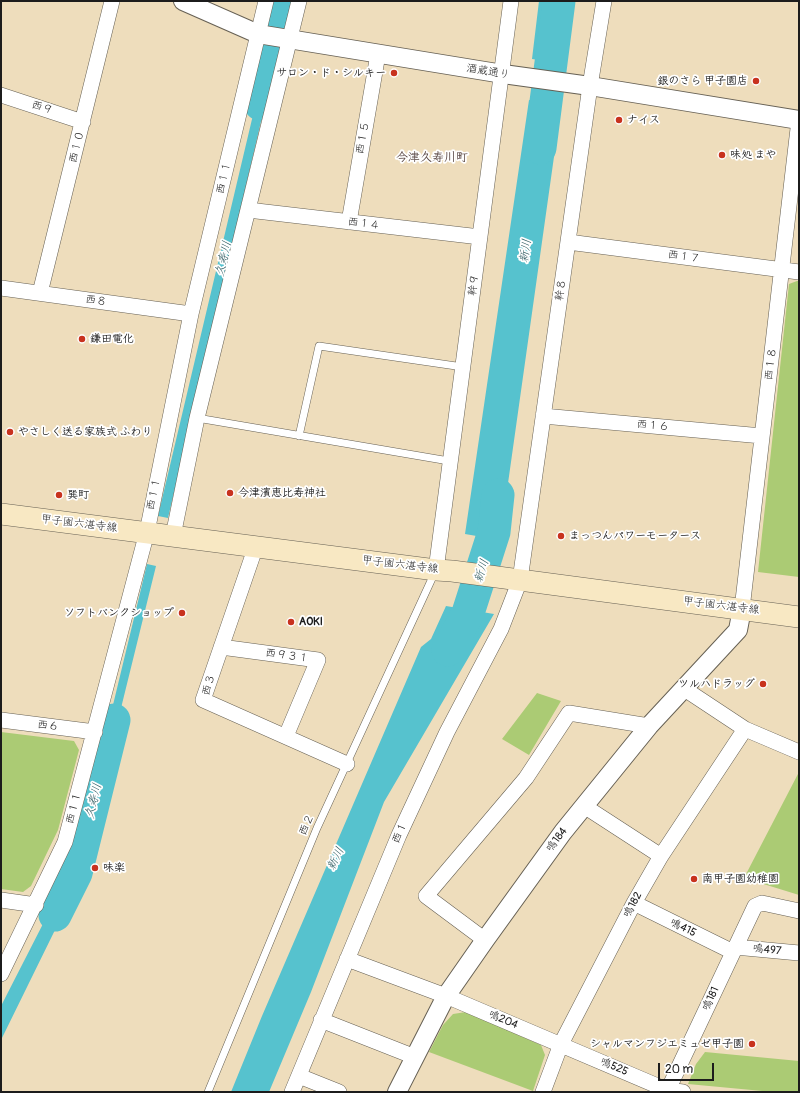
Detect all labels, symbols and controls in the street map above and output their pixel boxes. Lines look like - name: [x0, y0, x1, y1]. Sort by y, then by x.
- street label: 酒蔵通り: [465, 62, 511, 82]
- place label: サロン・ド・シルキー: [276, 66, 386, 80]
- marker: サロン・ド・シルキー: [389, 68, 399, 78]
- place label: 銀のさら 甲子園店: [658, 74, 748, 88]
- marker: 銀のさら 甲子園店: [751, 76, 761, 86]
- street label: 西９: [29, 98, 55, 118]
- place label: ナイス: [627, 113, 660, 127]
- marker: ナイス: [614, 115, 624, 125]
- street label: 西１５: [354, 121, 372, 155]
- street label: 西１０: [67, 129, 87, 165]
- place label: 味処 まや: [730, 148, 776, 162]
- marker: 味処 まや: [717, 150, 727, 160]
- district label: 今津久寿川町: [396, 151, 468, 165]
- street label: 西１１: [214, 160, 234, 196]
- street label: 西１４: [347, 215, 381, 233]
- water label: 新川: [517, 238, 535, 264]
- water label: 久寿川: [213, 240, 235, 278]
- street label: 西１７: [667, 248, 701, 266]
- street label: 幹９: [466, 273, 482, 297]
- street label: 幹８: [553, 278, 569, 302]
- street label: 西８: [84, 293, 108, 309]
- place label: 鎌田電化: [90, 332, 134, 346]
- marker: 鎌田電化: [77, 334, 87, 344]
- street label: 西１８: [762, 347, 780, 381]
- street label: 西１６: [636, 418, 670, 434]
- place label: やさしく送る家族式 ふわり: [18, 425, 152, 439]
- marker: やさしく送る家族式 ふわり: [5, 427, 15, 437]
- street label: 西１１: [144, 476, 164, 512]
- place label: 今津濱恵比寿神社: [238, 486, 326, 500]
- place label: 巽町: [67, 488, 89, 502]
- marker: 今津濱恵比寿神社: [225, 488, 235, 498]
- marker: 巽町: [54, 490, 64, 500]
- street label: 甲子園六湛寺線: [40, 513, 118, 535]
- place label: まっつんパワーモータース: [569, 529, 701, 543]
- marker: まっつんパワーモータース: [556, 531, 566, 541]
- street label: 甲子園六湛寺線: [361, 554, 439, 576]
- water label: 新川: [471, 557, 493, 585]
- street label: 甲子園六湛寺線: [682, 595, 760, 617]
- place label: ソフトバンクショップ: [64, 606, 174, 620]
- marker: ソフトバンクショップ: [177, 608, 187, 618]
- place label: AOKI: [299, 615, 323, 629]
- marker: AOKI: [286, 617, 296, 627]
- street label: 西９３１: [264, 646, 310, 666]
- street label: 西３: [200, 673, 218, 697]
- place label: ツルハドラッグ: [678, 677, 755, 691]
- marker: ツルハドラッグ: [758, 679, 768, 689]
- street label: 西６: [36, 718, 60, 734]
- water label: 久寿川: [83, 782, 105, 820]
- street label: 西１１: [63, 790, 85, 826]
- street label: 西２: [296, 812, 318, 838]
- street label: 西１: [389, 820, 411, 846]
- street label: 鳴184: [544, 825, 570, 855]
- water label: 新川: [324, 845, 348, 873]
- place label: 味楽: [103, 861, 125, 875]
- marker: 味楽: [90, 863, 100, 873]
- place label: 南甲子園幼稚園: [702, 872, 779, 886]
- marker: 南甲子園幼稚園: [689, 874, 699, 884]
- street label: 鳴182: [621, 890, 645, 920]
- street label: 鳴415: [668, 916, 698, 940]
- street label: 鳴497: [752, 942, 782, 958]
- street label: 鳴181: [700, 985, 722, 1013]
- street label: 鳴204: [486, 1008, 520, 1032]
- place label: シャルマンフジエミュゼ甲子園: [590, 1037, 744, 1051]
- marker: シャルマンフジエミュゼ甲子園: [747, 1039, 757, 1049]
- street label: 鳴525: [598, 1055, 630, 1079]
- scale bar: [660, 1055, 716, 1081]
- text: 20 m: [665, 1062, 693, 1077]

